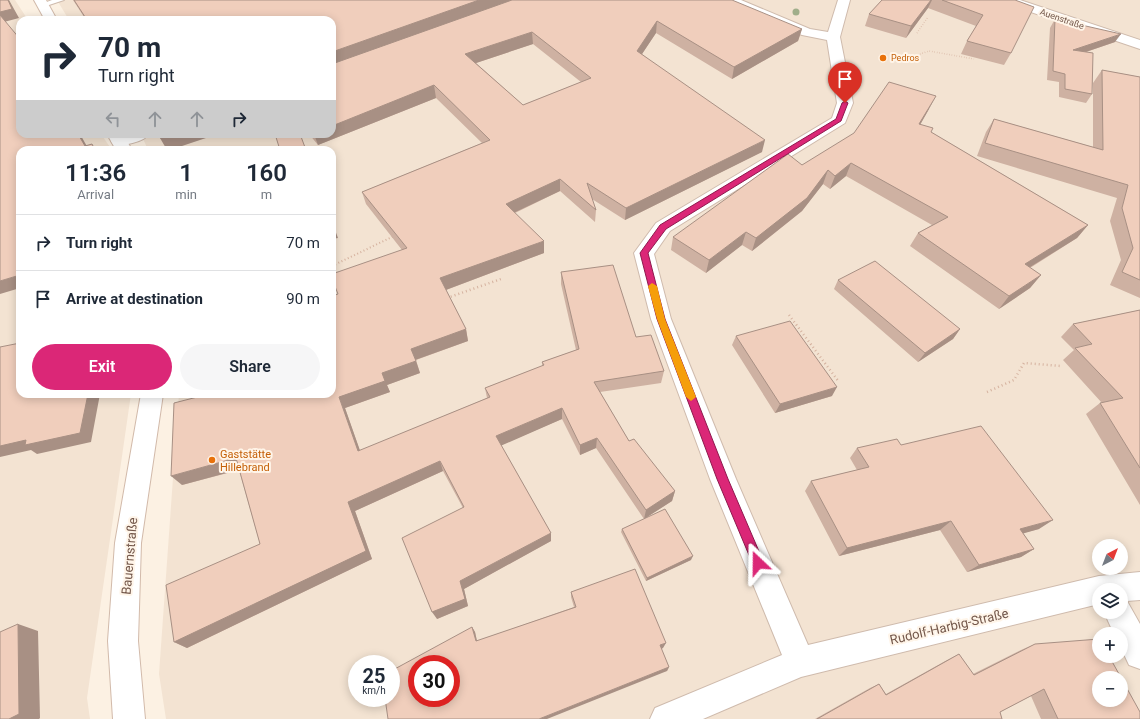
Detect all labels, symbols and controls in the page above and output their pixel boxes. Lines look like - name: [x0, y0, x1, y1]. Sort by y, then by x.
- street label: Auenstraße: [1039, 7, 1086, 31]
- text: 70 m: [98, 31, 161, 64]
- icon: right: [32, 32, 84, 84]
- marker: Pedros: [878, 53, 888, 63]
- place label: Pedros: [891, 53, 920, 63]
- pin: [828, 62, 862, 103]
- text: Turn right: [98, 65, 175, 86]
- icon: arrive: [834, 68, 856, 90]
- icon: left: [102, 108, 124, 130]
- icon: ahead: [144, 108, 166, 130]
- icon: ahead: [186, 108, 208, 130]
- icon: right: [228, 108, 250, 130]
- text: 11:36: [65, 159, 126, 187]
- text: 1: [179, 159, 193, 187]
- text: 160: [246, 159, 287, 187]
- text: Arrival: [77, 187, 114, 202]
- text: min: [175, 187, 197, 202]
- text: m: [261, 187, 272, 202]
- icon: right: [32, 232, 54, 254]
- text: Turn right: [66, 234, 132, 252]
- text: 70 m: [286, 234, 320, 252]
- icon: arrive: [32, 288, 54, 310]
- text: Arrive at destination: [66, 290, 203, 308]
- text: 90 m: [286, 290, 320, 308]
- button: Exit: [32, 344, 172, 390]
- button: Share: [180, 344, 320, 390]
- place label: Gaststätte Hillebrand: [220, 448, 271, 474]
- marker: Gaststätte Hillebrand: [207, 455, 217, 465]
- street label: Bauernstraße: [119, 517, 140, 595]
- north arrow: [1092, 539, 1128, 575]
- map controls: [1092, 539, 1128, 707]
- position arrow: [737, 542, 779, 584]
- button: layers: [1092, 583, 1128, 619]
- street label: Rudolf-Harbig-Straße: [888, 606, 1010, 647]
- button: +: [1092, 627, 1128, 663]
- speed limit sign: 30: [408, 655, 460, 707]
- text: 25: [363, 664, 385, 688]
- button: −: [1092, 671, 1128, 707]
- text: km/h: [362, 685, 386, 696]

